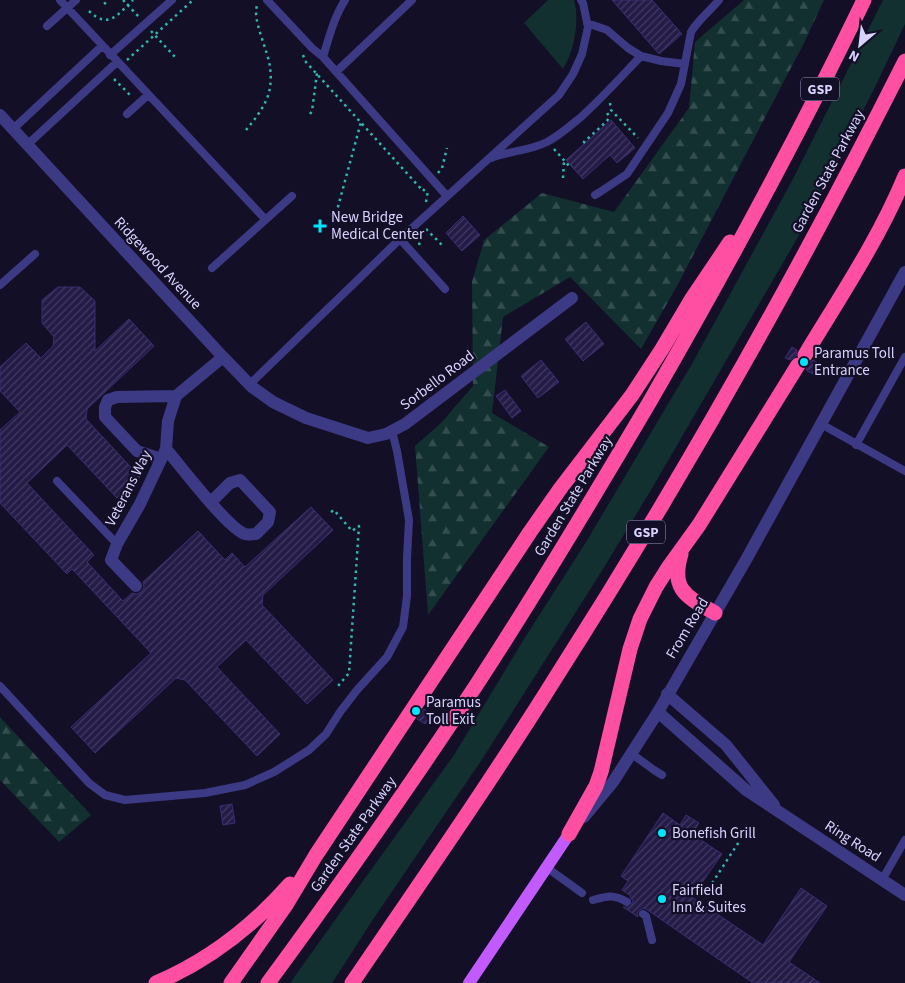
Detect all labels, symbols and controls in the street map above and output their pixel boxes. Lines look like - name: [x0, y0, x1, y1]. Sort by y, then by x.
- north arrow: [835, 20, 885, 70]
- text: N: [846, 45, 863, 67]
- road number: GSP: [801, 78, 839, 100]
- street label: Garden State Parkway: [787, 106, 870, 237]
- place label: New Bridge Medical Center: [331, 207, 425, 245]
- street label: Ridgewood Avenue: [109, 212, 206, 314]
- marker: New Bridge Medical Center: [313, 219, 327, 233]
- place label: Paramus Toll Entrance: [814, 343, 895, 381]
- street label: Sorbello Road: [396, 346, 479, 415]
- marker: Paramus Toll Entrance: [798, 356, 810, 368]
- street label: Garden State Parkway: [529, 432, 618, 560]
- street label: Veterans Way: [100, 446, 157, 530]
- road number: GSP: [627, 520, 665, 544]
- street label: From Road: [661, 594, 714, 663]
- place label: Paramus Toll Exit: [426, 692, 481, 730]
- marker: Paramus Toll Exit: [410, 705, 422, 717]
- street label: Garden State Parkway: [305, 772, 401, 896]
- street label: Ring Road: [821, 815, 885, 867]
- place label: Bonefish Grill: [672, 823, 756, 844]
- marker: Bonefish Grill: [656, 827, 668, 839]
- place label: Fairfield Inn & Suites: [672, 880, 746, 918]
- marker: Fairfield Inn & Suites: [656, 893, 668, 905]

